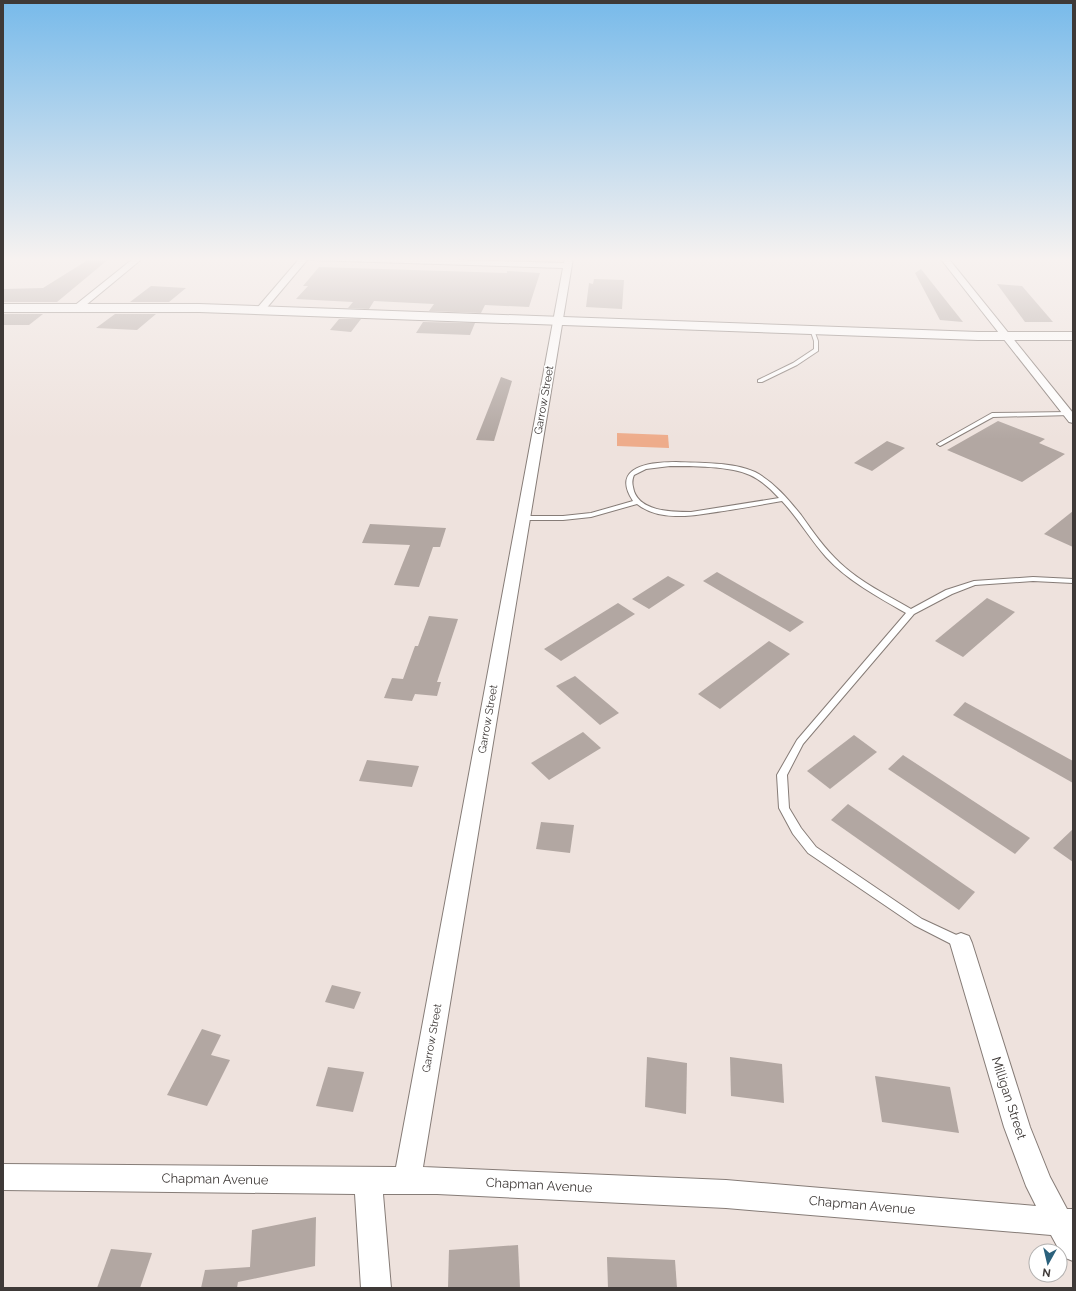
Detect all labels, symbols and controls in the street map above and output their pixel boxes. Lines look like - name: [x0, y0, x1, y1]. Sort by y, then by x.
- street label: Garrow Street: [532, 364, 557, 435]
- street label: Garrow Street: [476, 683, 501, 754]
- street label: Garrow Street: [420, 1002, 445, 1073]
- street label: Milligan Street: [989, 1055, 1030, 1142]
- street label: Chapman Avenue: [162, 1171, 269, 1187]
- street label: Chapman Avenue: [485, 1175, 593, 1195]
- street label: Chapman Avenue: [808, 1193, 916, 1217]
- north arrow: [1028, 1243, 1068, 1283]
- text: N: [1042, 1265, 1052, 1279]

